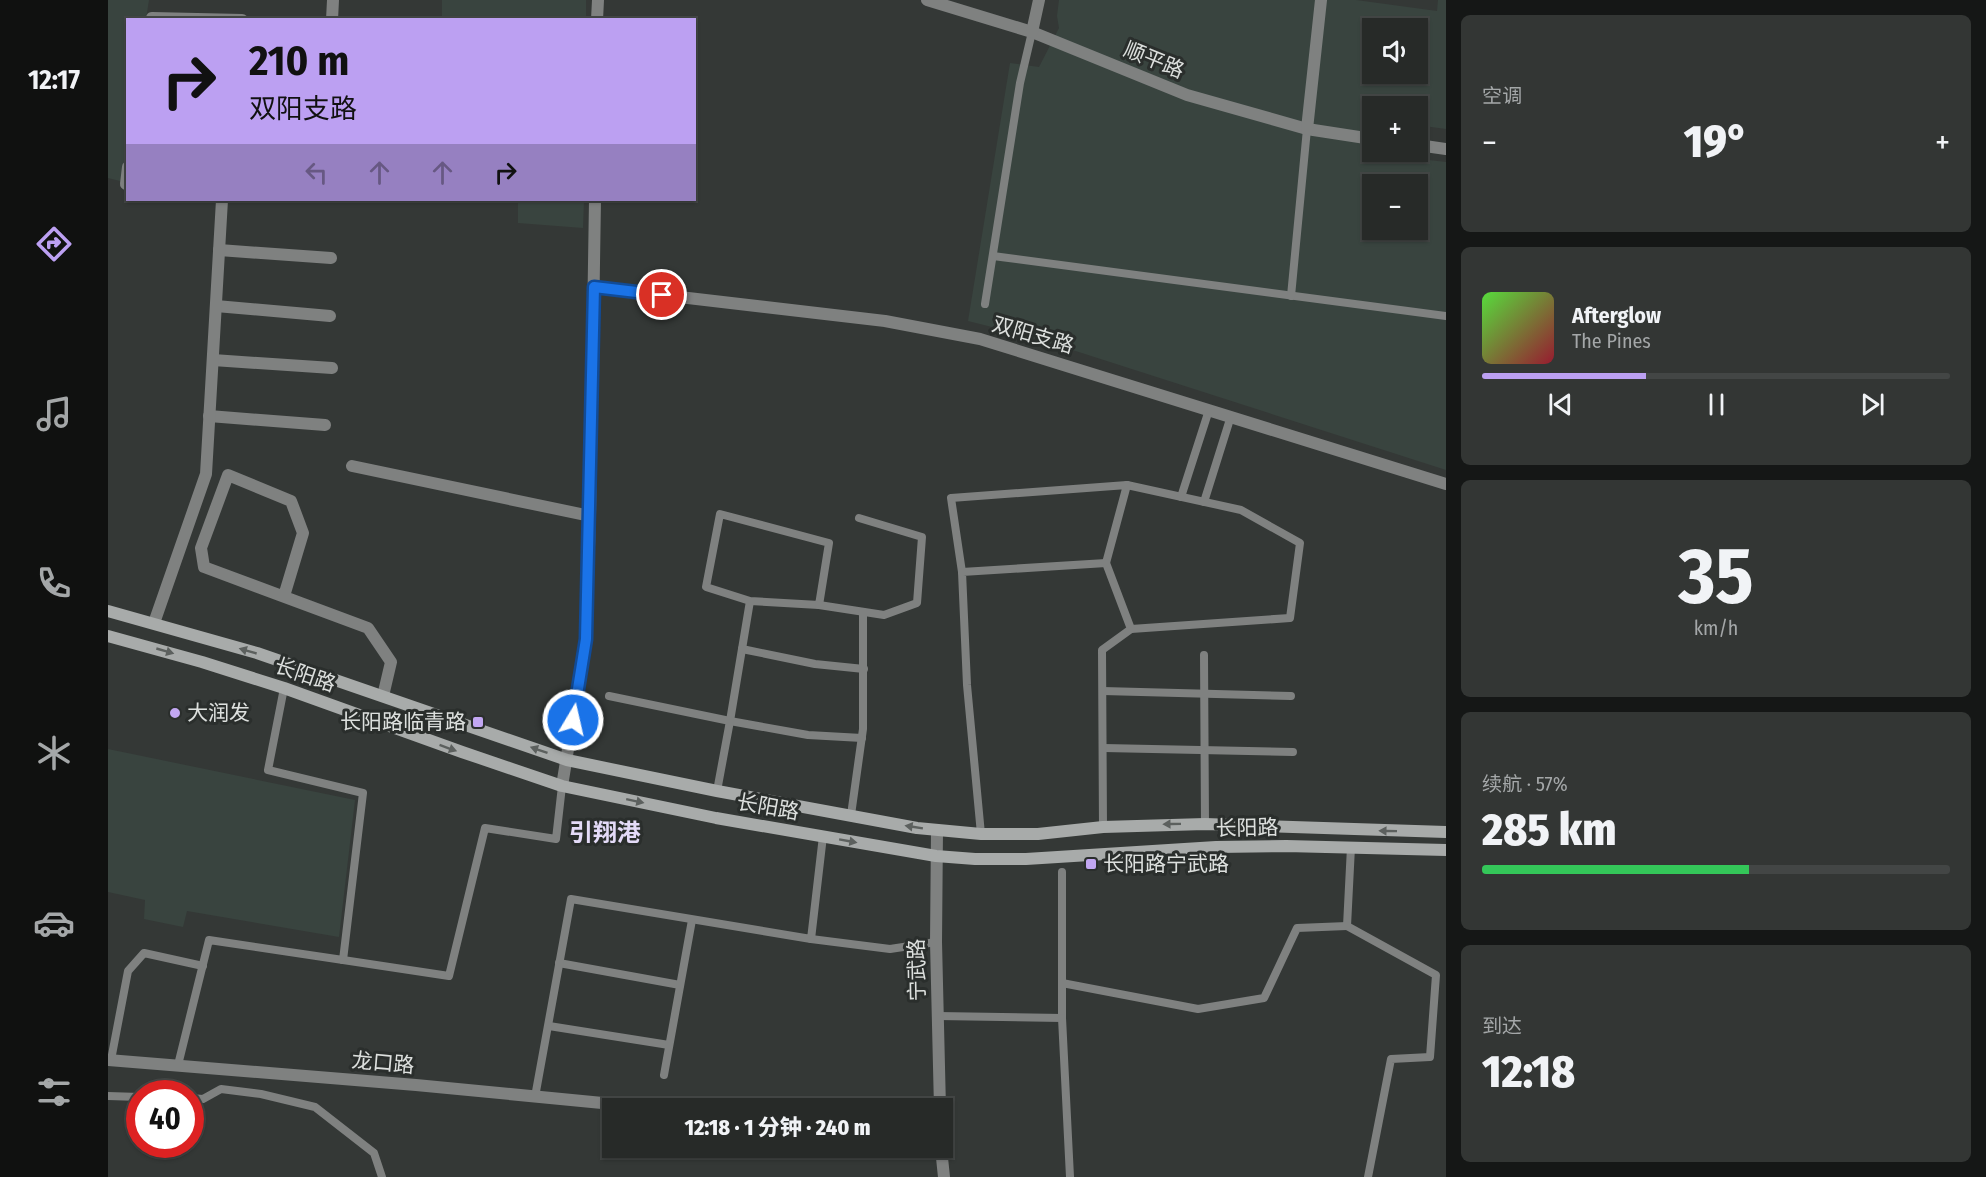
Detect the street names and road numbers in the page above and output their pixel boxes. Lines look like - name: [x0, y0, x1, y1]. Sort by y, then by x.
- street label: 顺平路: [1120, 36, 1188, 84]
- street label: 双阳支路: [989, 311, 1077, 359]
- street label: 长阳路: [271, 652, 339, 698]
- street label: 长阳路: [735, 789, 801, 825]
- street label: 长阳路: [1215, 814, 1279, 842]
- street label: 宁武路: [903, 938, 931, 1002]
- street label: 龙口路: [350, 1047, 416, 1079]

